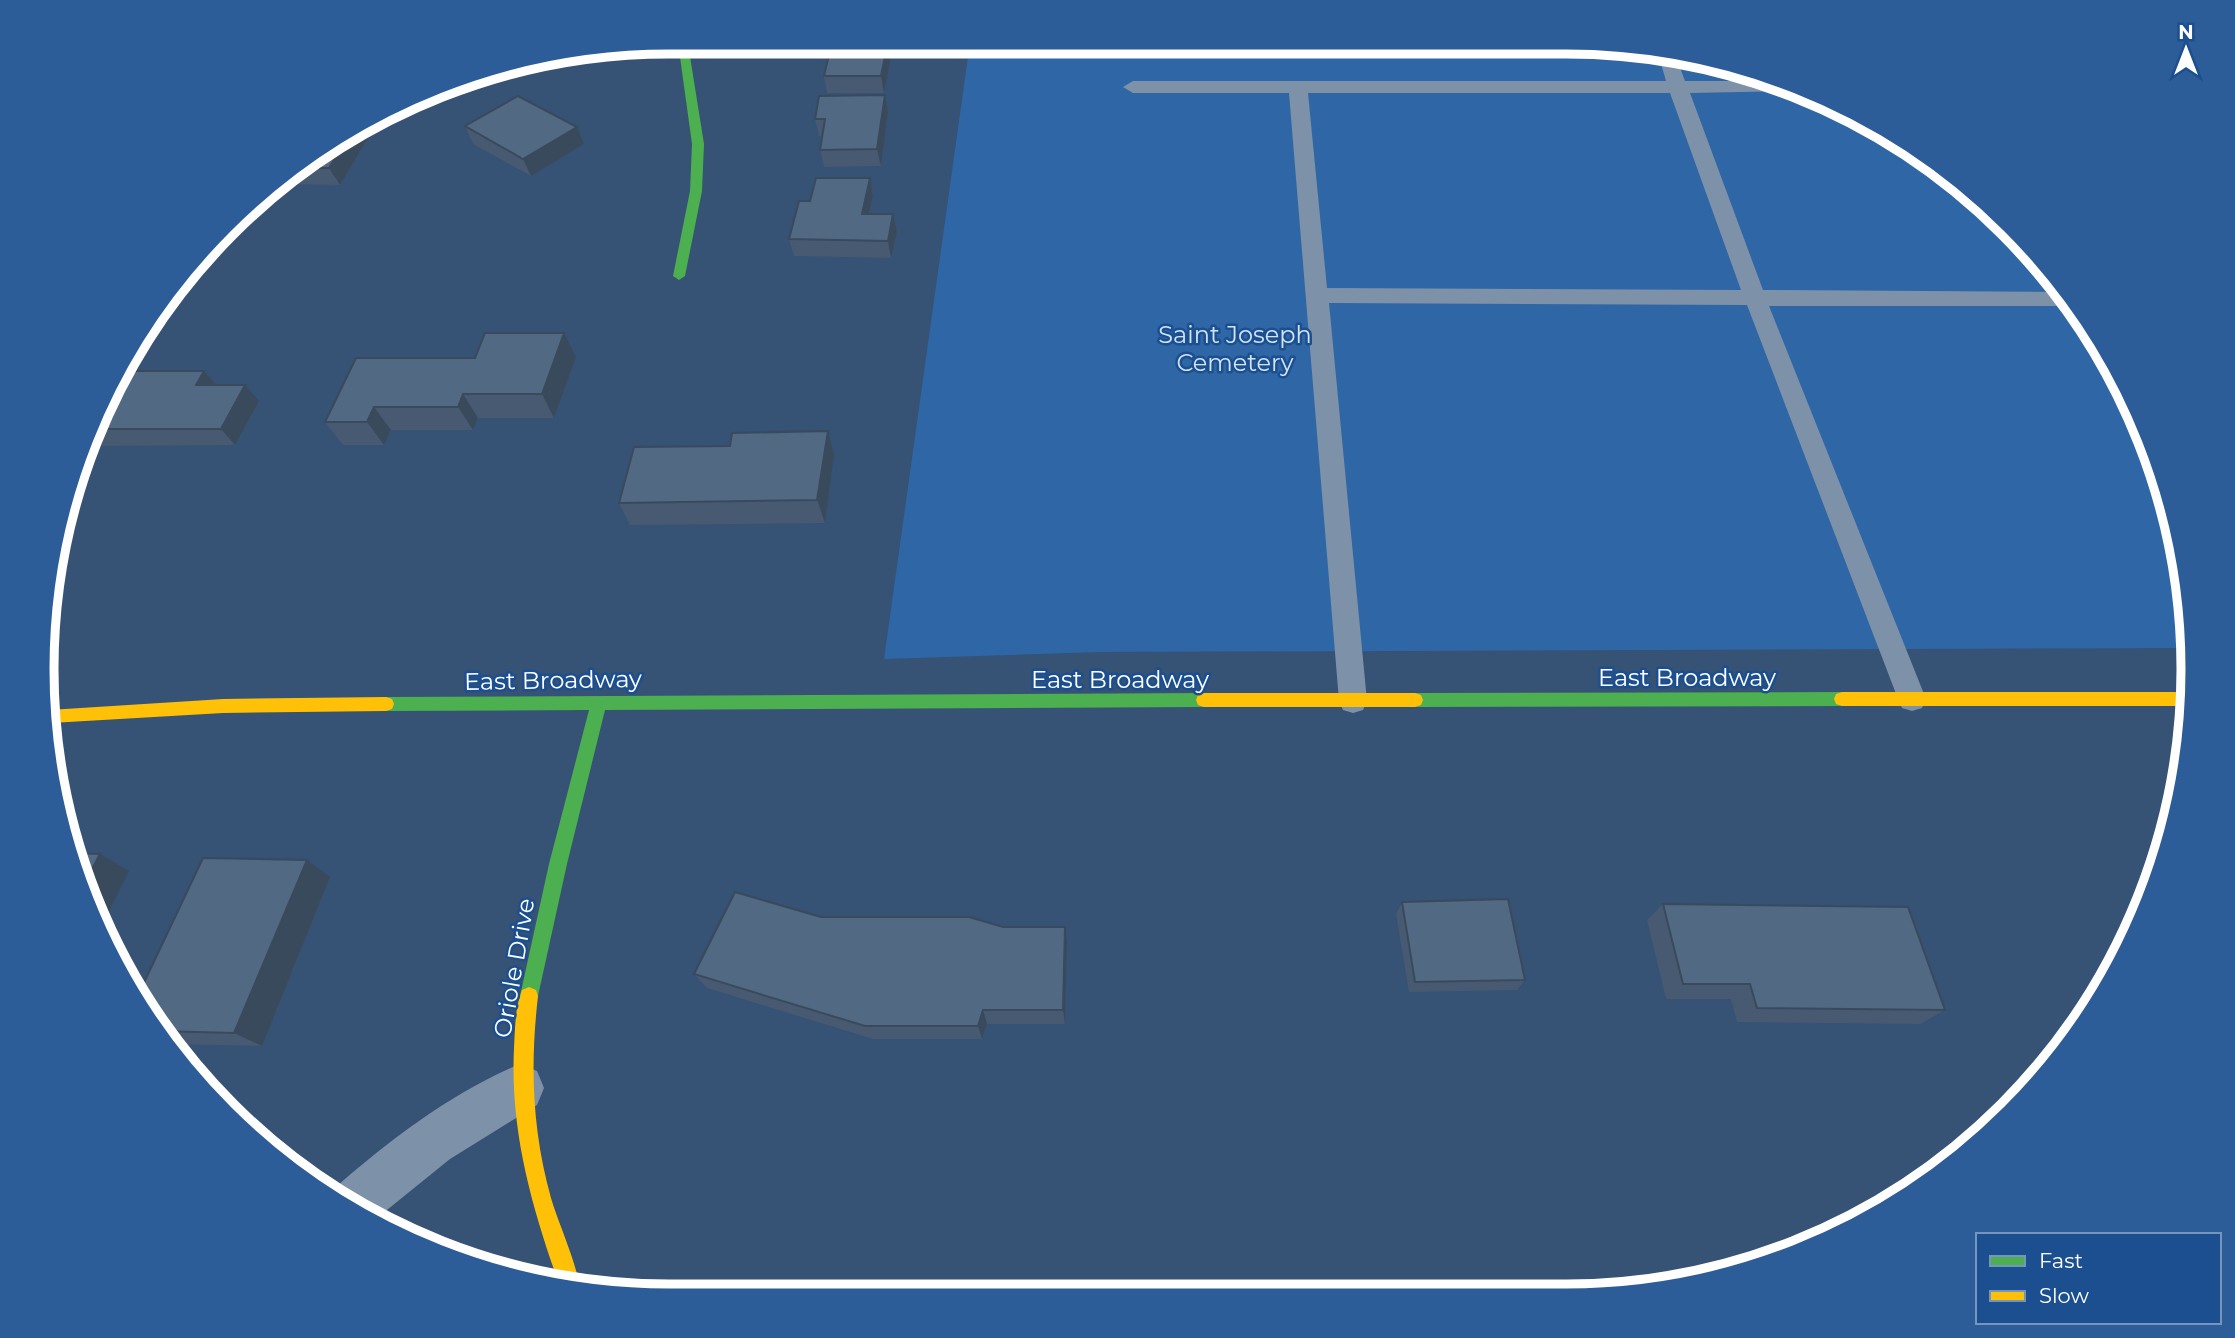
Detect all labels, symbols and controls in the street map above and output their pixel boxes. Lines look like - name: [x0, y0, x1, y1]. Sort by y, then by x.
- north arrow: [2151, 14, 2221, 84]
- text: N: [2178, 21, 2194, 44]
- park label: Saint Joseph Cemetery: [1158, 320, 1312, 377]
- street label: East Broadway: [1598, 663, 1776, 692]
- street label: East Broadway: [464, 664, 642, 696]
- street label: East Broadway: [1031, 665, 1209, 694]
- street label: Oriole Drive: [487, 896, 541, 1040]
- legend: [1976, 1233, 2221, 1324]
- text: Fast: [2039, 1248, 2083, 1273]
- text: Slow: [2039, 1283, 2089, 1308]

